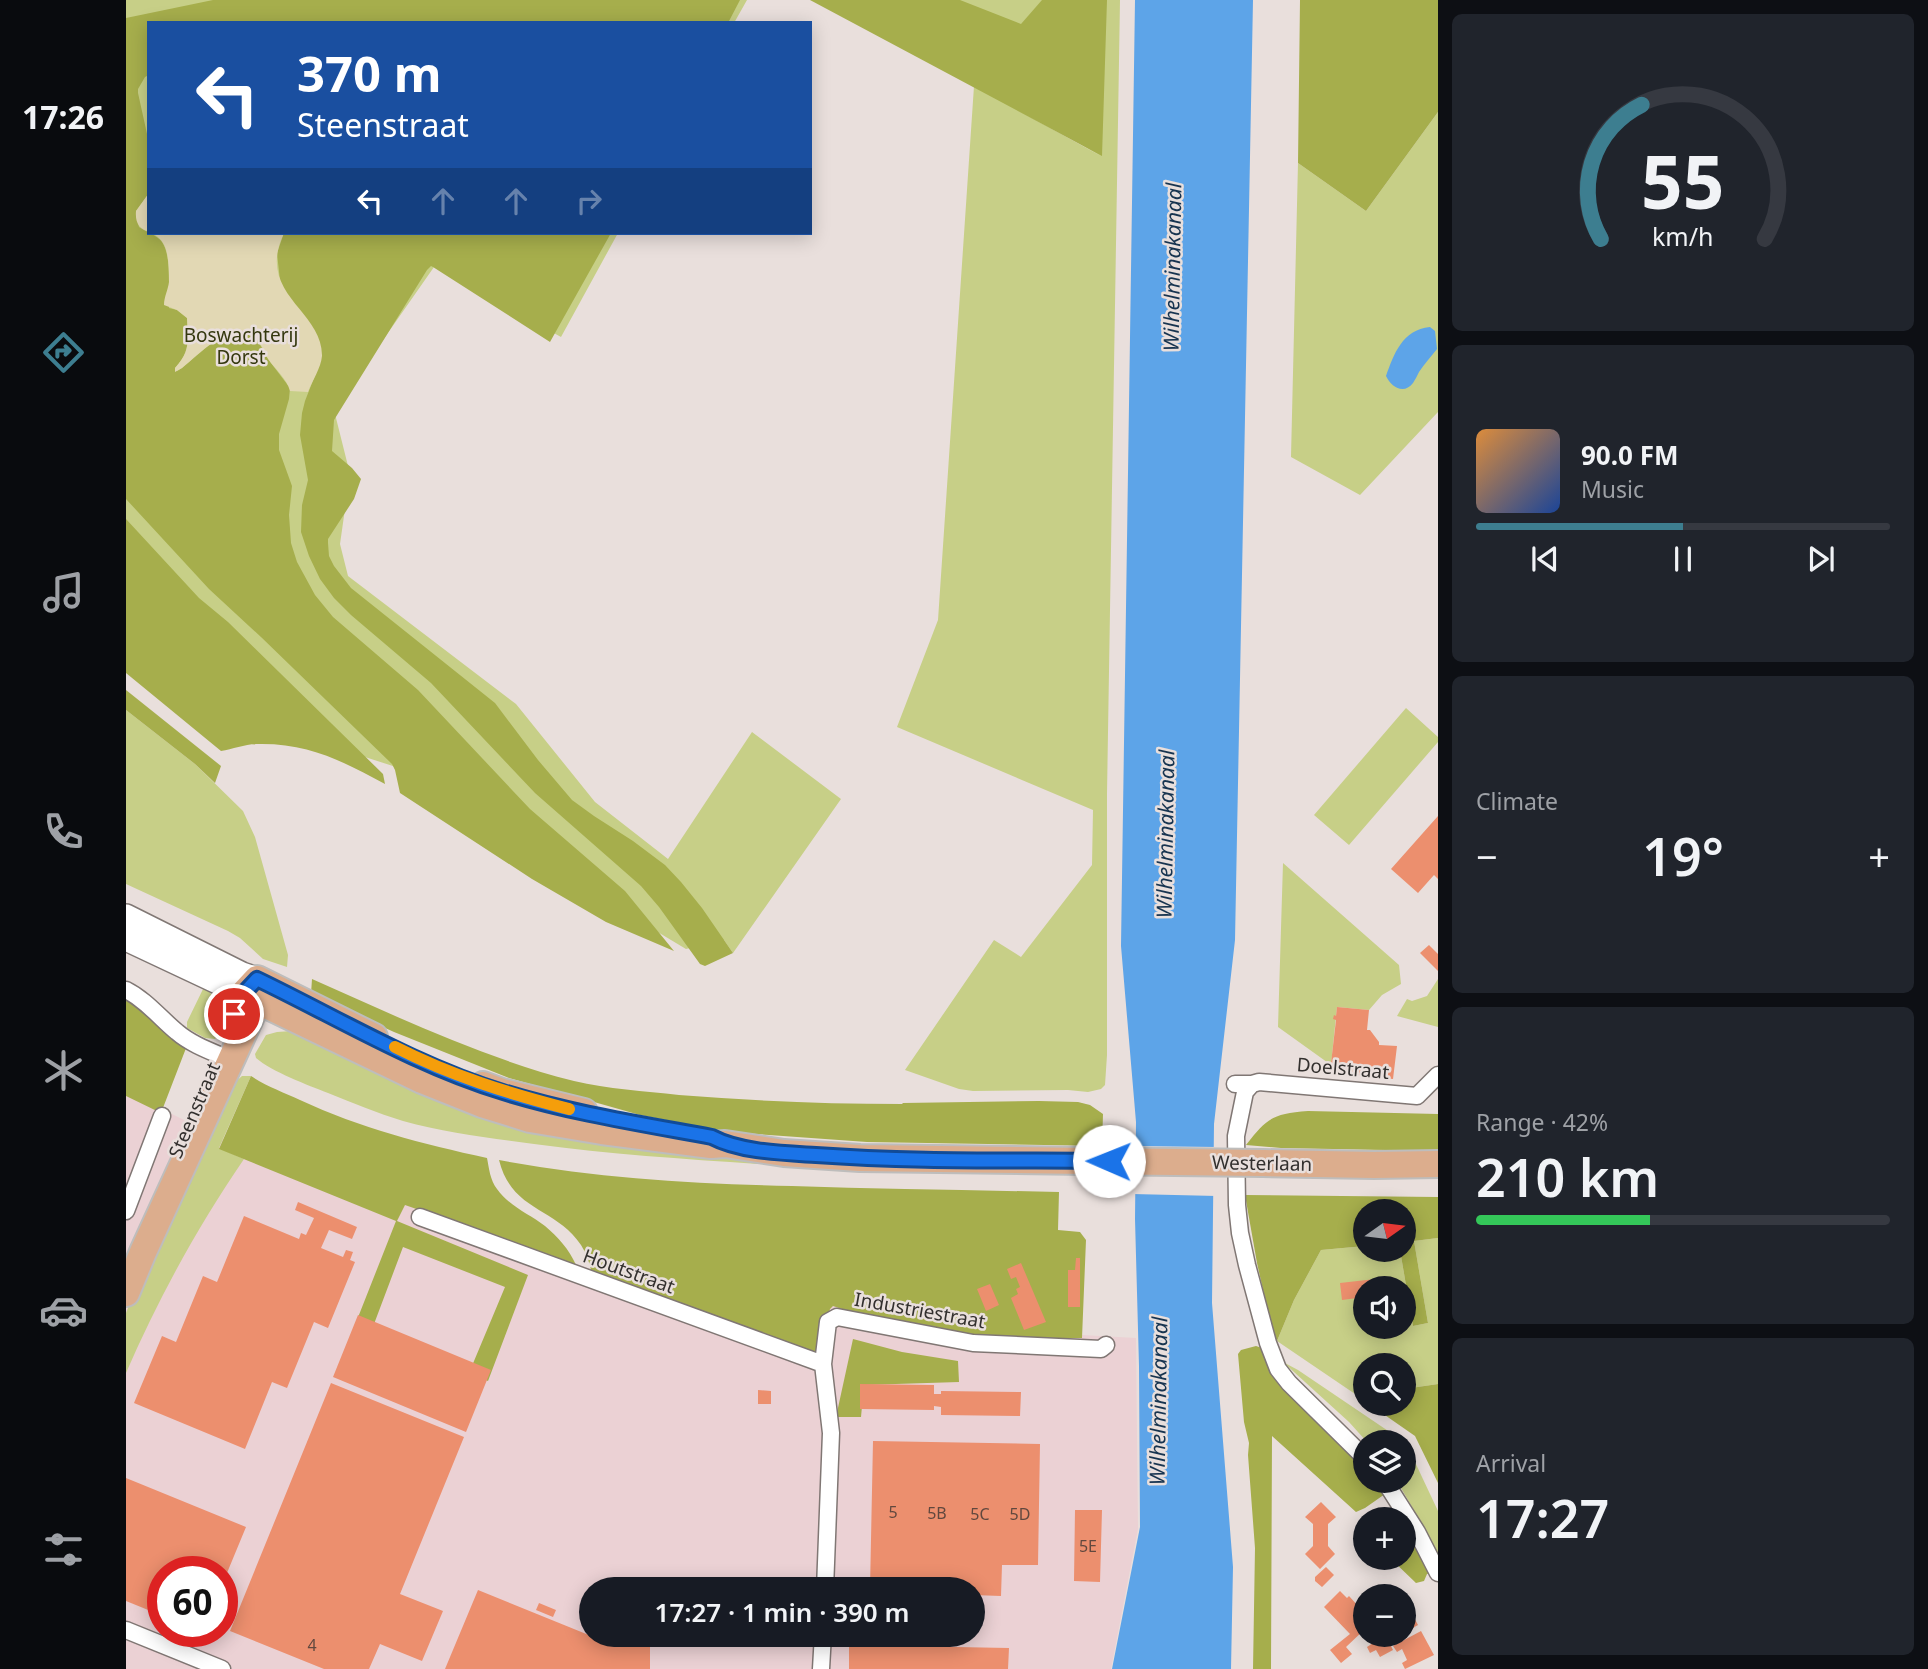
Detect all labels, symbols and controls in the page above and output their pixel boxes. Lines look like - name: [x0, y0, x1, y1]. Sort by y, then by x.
- text: 370 m: [297, 40, 442, 106]
- icon: left: [182, 49, 273, 140]
- text: 17:26: [22, 95, 104, 138]
- text: Steenstraat: [297, 103, 469, 146]
- text: 55: [1641, 131, 1725, 230]
- icon: left: [351, 182, 389, 220]
- icon: ahead: [424, 182, 462, 220]
- icon: ahead: [497, 182, 535, 220]
- icon: right: [570, 182, 608, 220]
- water label: Wilhelminakanaal: [1157, 182, 1187, 351]
- text: km/h: [1652, 218, 1714, 252]
- park label: Boswachterij Dorst: [184, 322, 298, 370]
- icon: directions: [39, 328, 88, 377]
- text: 90.0 FM: [1581, 437, 1678, 473]
- text: Music: [1581, 473, 1644, 505]
- icon: previous: [1526, 540, 1564, 578]
- icon: pause: [1664, 540, 1702, 578]
- icon: next: [1802, 540, 1840, 578]
- icon: music: [39, 568, 88, 617]
- water label: Wilhelminakanaal: [1150, 749, 1180, 918]
- text: Climate: [1476, 785, 1558, 817]
- icon: phone: [39, 807, 88, 856]
- text: 19°: [1642, 820, 1724, 891]
- text: −: [1476, 830, 1498, 882]
- text: +: [1868, 830, 1890, 882]
- pin: [204, 984, 264, 1044]
- icon: arrive: [215, 995, 253, 1033]
- icon: climate: [39, 1046, 88, 1095]
- street label: Doelstraat: [1296, 1051, 1390, 1085]
- street label: Steenstraat: [162, 1058, 226, 1162]
- text: Range · 42%: [1476, 1106, 1608, 1138]
- position arrow: [1072, 1124, 1146, 1198]
- text: 210 km: [1476, 1141, 1659, 1212]
- street label: Westerlaan: [1212, 1149, 1312, 1177]
- north arrow: [1353, 1199, 1416, 1262]
- map controls: [1353, 1199, 1416, 1647]
- street label: Houtstraat: [580, 1242, 679, 1300]
- button: sound: [1353, 1276, 1416, 1339]
- icon: car: [39, 1286, 88, 1335]
- street label: Industriestraat: [852, 1286, 988, 1334]
- water label: Wilhelminakanaal: [1143, 1316, 1173, 1485]
- button: search: [1353, 1353, 1416, 1416]
- button: layers: [1353, 1430, 1416, 1493]
- text: Arrival: [1476, 1447, 1546, 1479]
- text: 17:27: [1476, 1482, 1609, 1553]
- house number: 5: [888, 1501, 898, 1523]
- house number: 5B: [927, 1502, 947, 1524]
- house number: 5C: [970, 1503, 990, 1525]
- house number: 5D: [1010, 1503, 1030, 1525]
- button: +: [1353, 1507, 1416, 1570]
- icon: filters: [39, 1525, 88, 1574]
- house number: 5E: [1079, 1535, 1097, 1557]
- speed limit sign: 60: [147, 1556, 238, 1647]
- button: −: [1353, 1584, 1416, 1647]
- text: 17:27 · 1 min · 390 m: [655, 1594, 909, 1630]
- house number: 4: [307, 1634, 317, 1656]

